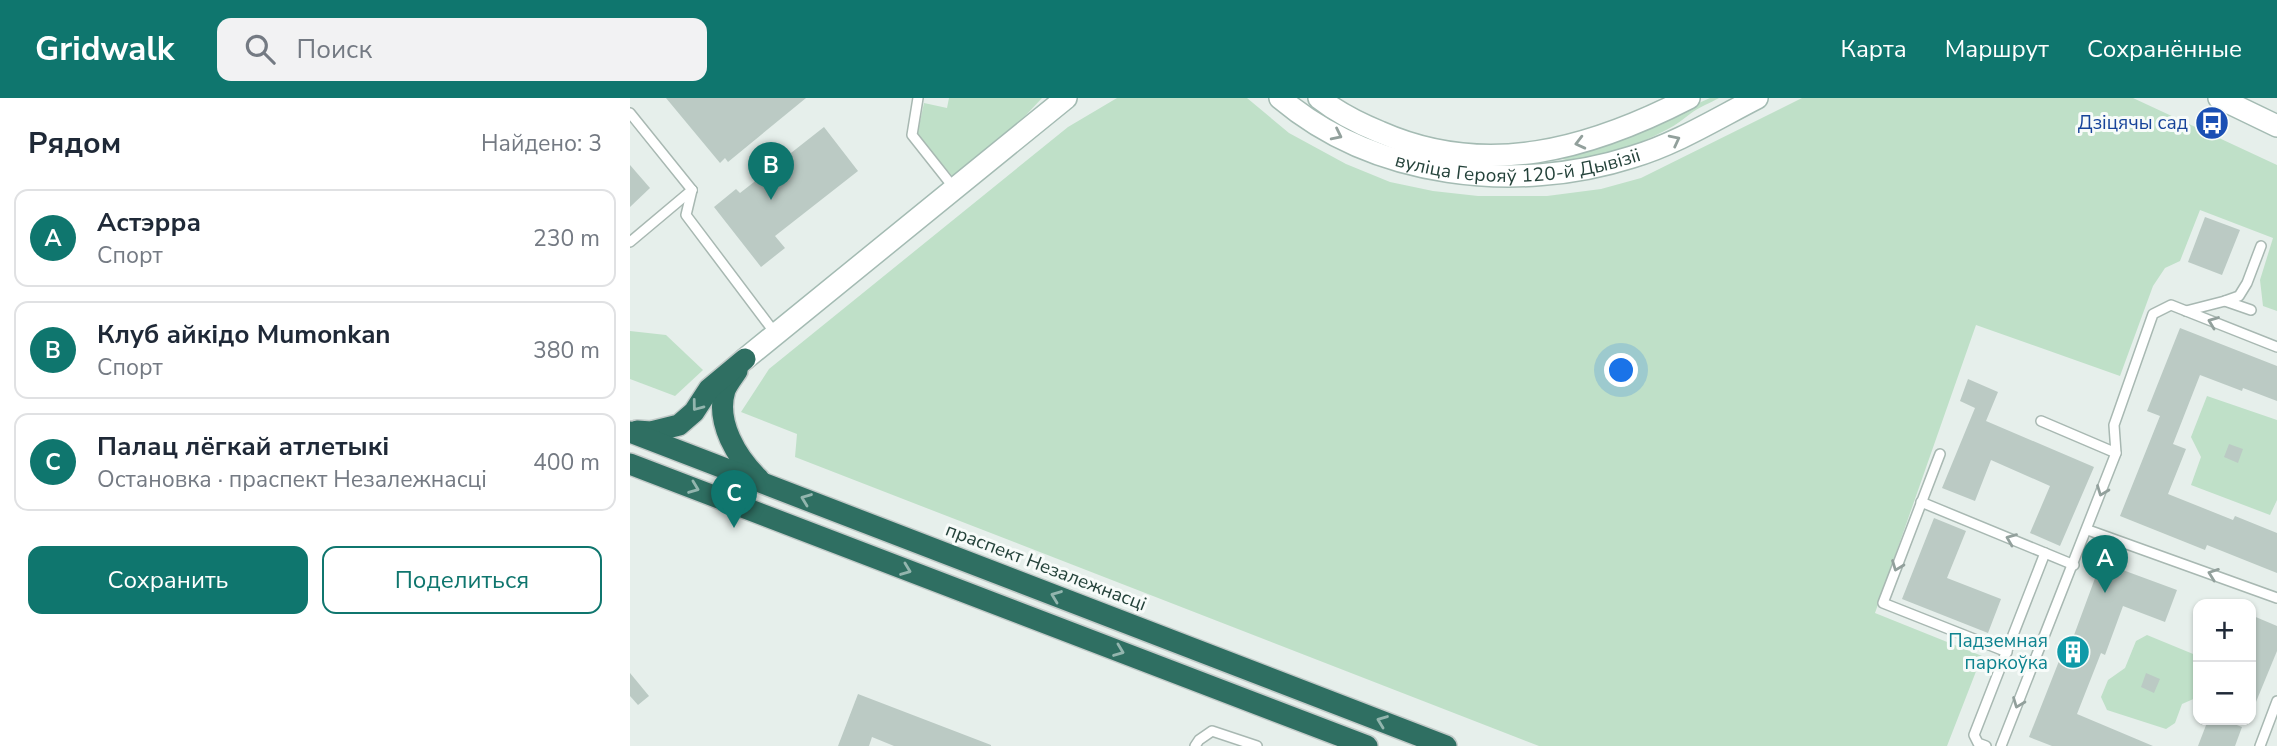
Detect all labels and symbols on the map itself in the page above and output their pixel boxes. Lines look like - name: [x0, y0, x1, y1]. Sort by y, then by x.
- bus stop icon: Дзіцячы сад: [2193, 104, 2231, 142]
- place label: Дзіцячы сад: [2078, 110, 2188, 136]
- one-way arrow: [1330, 127, 1342, 141]
- one-way arrow: [1668, 134, 1680, 148]
- one-way arrow: [1575, 135, 1587, 149]
- pin: B: [748, 142, 794, 200]
- street label: вуліца Герояў 120-й Дывізіі: [1392, 142, 1644, 189]
- one-way arrow: [2208, 316, 2220, 330]
- your location: [1604, 353, 1638, 387]
- one-way arrow: [693, 399, 705, 411]
- pin: C: [711, 470, 757, 528]
- one-way arrow: [687, 480, 699, 494]
- one-way arrow: [2096, 485, 2110, 497]
- one-way arrow: [801, 494, 813, 508]
- street label: праспект Незалежнасці: [942, 517, 1150, 617]
- one-way arrow: [2005, 533, 2018, 547]
- pin: A: [2082, 535, 2128, 593]
- one-way arrow: [1891, 560, 1905, 572]
- one-way arrow: [900, 561, 912, 575]
- one-way arrow: [2207, 569, 2219, 583]
- one-way arrow: [1050, 590, 1062, 604]
- place label: Падземная паркоўка: [1948, 628, 2048, 676]
- building icon: Падземная паркоўка: [2054, 633, 2092, 671]
- one-way arrow: [1112, 643, 1124, 657]
- one-way arrow: [2012, 696, 2026, 708]
- one-way arrow: [1377, 716, 1389, 730]

